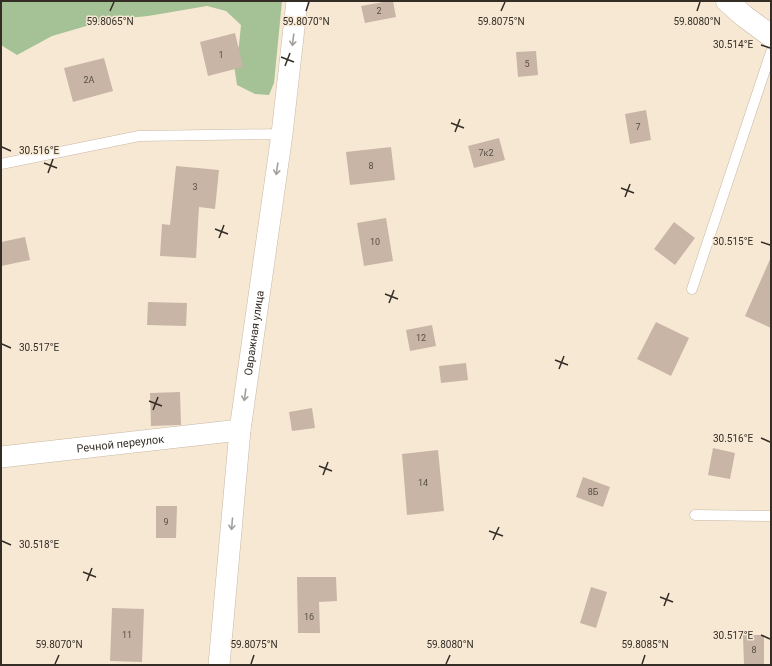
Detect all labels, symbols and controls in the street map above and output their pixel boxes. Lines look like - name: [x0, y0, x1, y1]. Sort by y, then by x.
- house number: 2: [376, 6, 382, 16]
- text: 59.8065°N: [86, 16, 134, 27]
- text: 59.8070°N: [282, 16, 330, 27]
- text: 59.8075°N: [477, 16, 525, 27]
- text: 59.8080°N: [673, 16, 721, 27]
- one-way arrow: [289, 33, 297, 46]
- text: 30.514°E: [713, 39, 753, 50]
- house number: 1: [218, 50, 224, 60]
- house number: 5: [524, 59, 530, 69]
- house number: 2А: [84, 75, 95, 85]
- house number: 7: [635, 122, 641, 132]
- text: 30.516°E: [19, 145, 59, 156]
- house number: 7к2: [479, 148, 493, 158]
- house number: 8: [368, 161, 374, 171]
- one-way arrow: [273, 162, 281, 175]
- house number: 3: [192, 182, 198, 192]
- text: 30.515°E: [713, 236, 753, 247]
- house number: 10: [370, 237, 380, 247]
- street label: Овражная улица: [241, 289, 266, 376]
- house number: 12: [416, 333, 426, 343]
- text: 30.517°E: [19, 342, 59, 353]
- one-way arrow: [241, 388, 249, 401]
- street label: Речной переулок: [76, 432, 165, 455]
- text: 30.516°E: [713, 433, 753, 444]
- house number: 14: [418, 478, 428, 488]
- house number: 8Б: [588, 487, 599, 497]
- house number: 9: [163, 517, 169, 527]
- one-way arrow: [228, 517, 236, 530]
- text: 30.518°E: [19, 539, 59, 550]
- house number: 16: [304, 612, 314, 622]
- house number: 11: [122, 630, 132, 640]
- text: 30.517°E: [713, 630, 753, 641]
- text: 59.8070°N: [35, 639, 83, 650]
- text: 59.8075°N: [230, 639, 278, 650]
- text: 59.8080°N: [426, 639, 474, 650]
- text: 59.8085°N: [621, 639, 669, 650]
- house number: 8: [751, 645, 757, 655]

